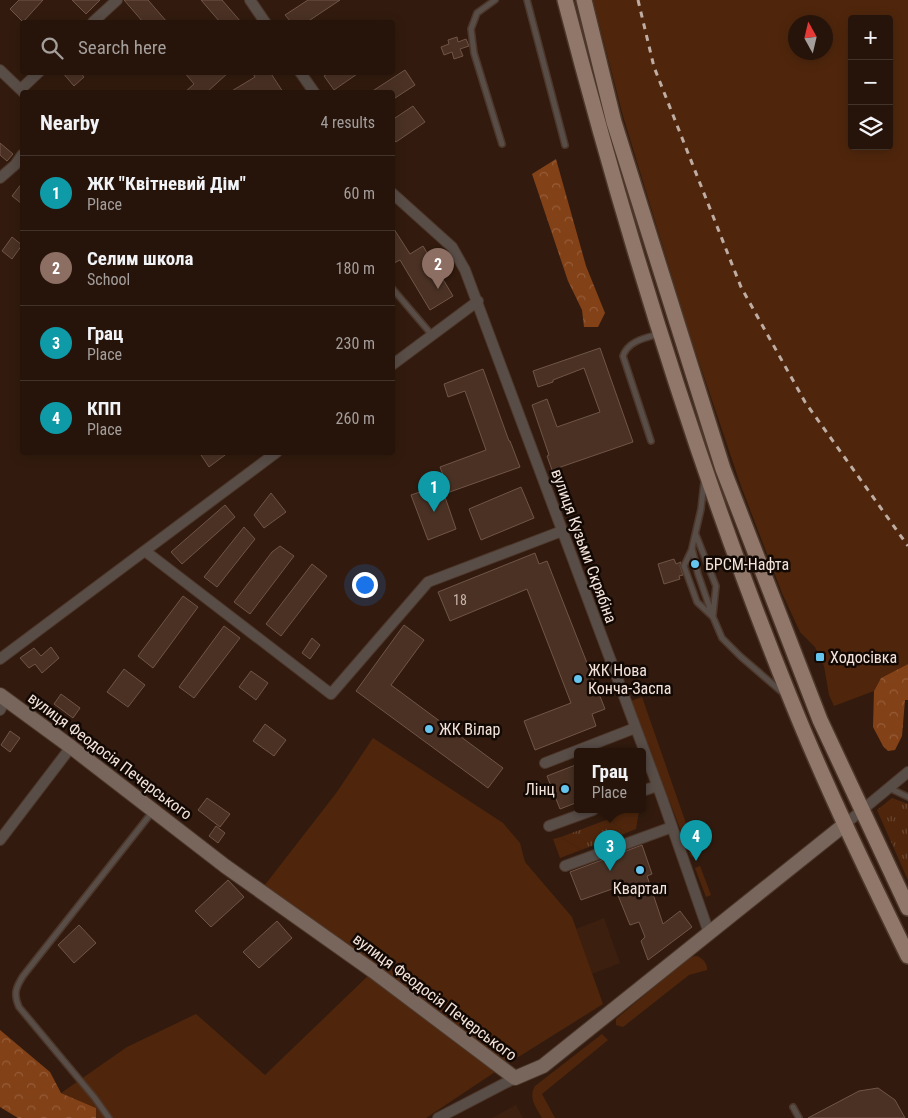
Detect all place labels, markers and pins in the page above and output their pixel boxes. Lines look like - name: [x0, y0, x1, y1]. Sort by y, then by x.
- pin: 2: [422, 248, 454, 289]
- pin: 1: [418, 471, 450, 512]
- place label: БРСМ-Нафта: [705, 555, 789, 574]
- marker: БРСМ-Нафта: [689, 558, 701, 570]
- place label: Ходосівка: [830, 648, 897, 667]
- marker: Ходосівка: [814, 651, 826, 663]
- place label: ЖК Нова Конча-Заспа: [588, 661, 671, 698]
- marker: ЖК Нова Конча-Заспа: [572, 673, 584, 685]
- place label: ЖК Вілар: [439, 720, 501, 739]
- marker: ЖК Вілар: [423, 723, 435, 735]
- place label: Лінц: [525, 780, 555, 799]
- marker: Лінц: [559, 783, 571, 795]
- pin: 4: [680, 820, 712, 861]
- pin: 3: [594, 830, 626, 871]
- marker: Квартал: [634, 864, 646, 876]
- place label: Квартал: [613, 879, 667, 898]

